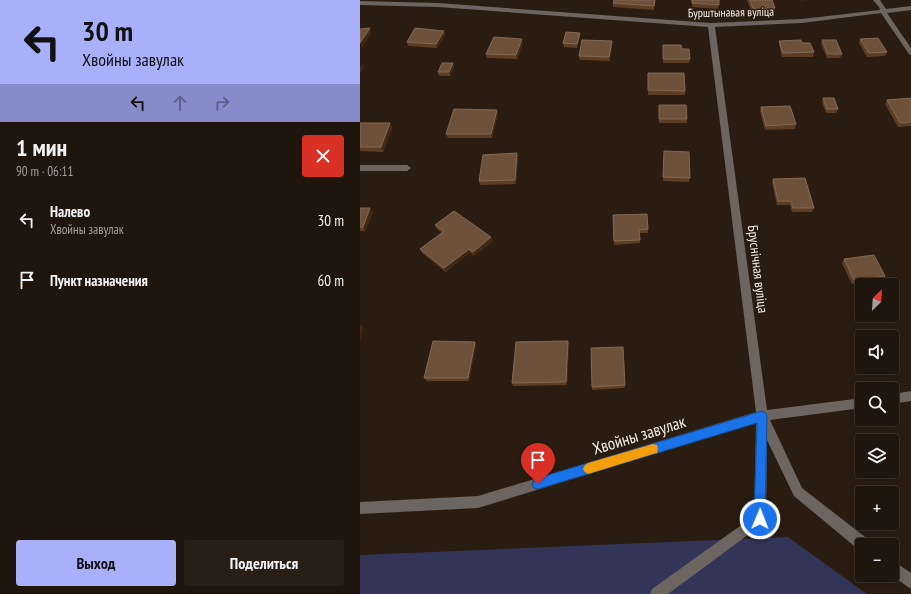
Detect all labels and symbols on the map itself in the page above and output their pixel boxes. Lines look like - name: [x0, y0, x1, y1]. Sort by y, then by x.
- street label: Бурштынавая вуліца: [688, 4, 774, 20]
- street label: Бруснічная вуліца: [744, 224, 772, 314]
- north arrow: [855, 278, 899, 322]
- street label: Хвойны завулак: [590, 410, 689, 460]
- pin: [521, 443, 555, 484]
- position arrow: [739, 498, 781, 540]

